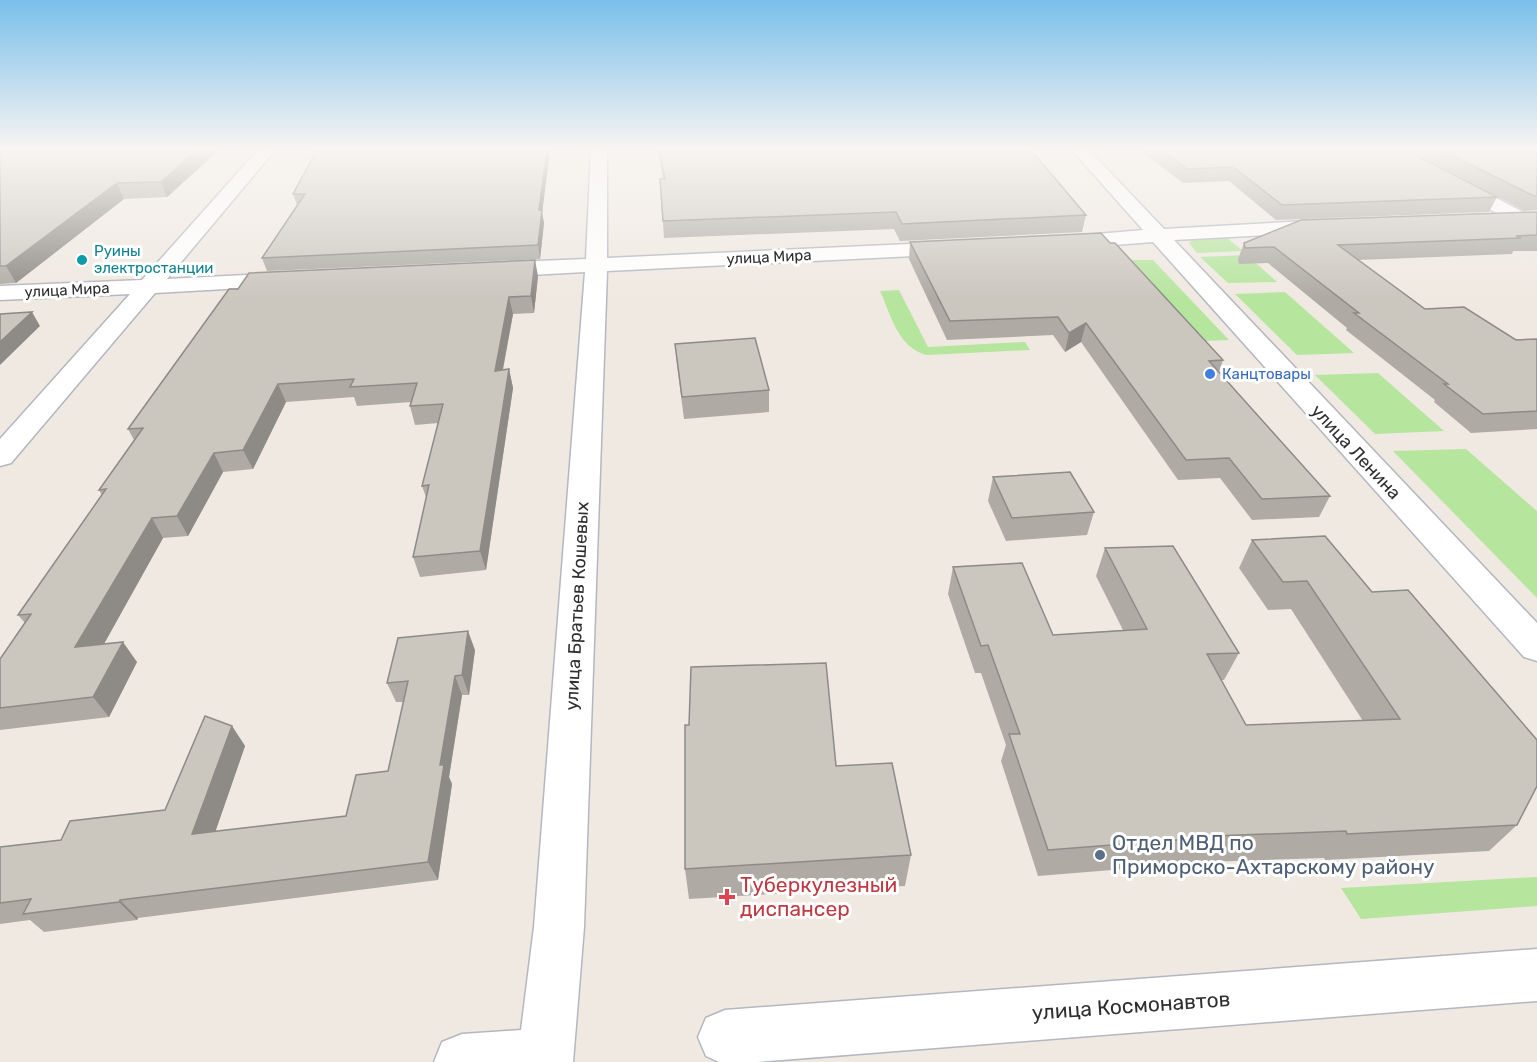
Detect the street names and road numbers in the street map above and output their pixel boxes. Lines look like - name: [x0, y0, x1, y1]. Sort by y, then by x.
- street label: улица Мира: [726, 246, 812, 268]
- street label: улица Мира: [24, 279, 110, 301]
- street label: улица Ленина: [1306, 400, 1406, 504]
- street label: улица Братьев Кошевых: [561, 501, 593, 711]
- street label: улица Космонавтов: [1031, 986, 1231, 1025]

